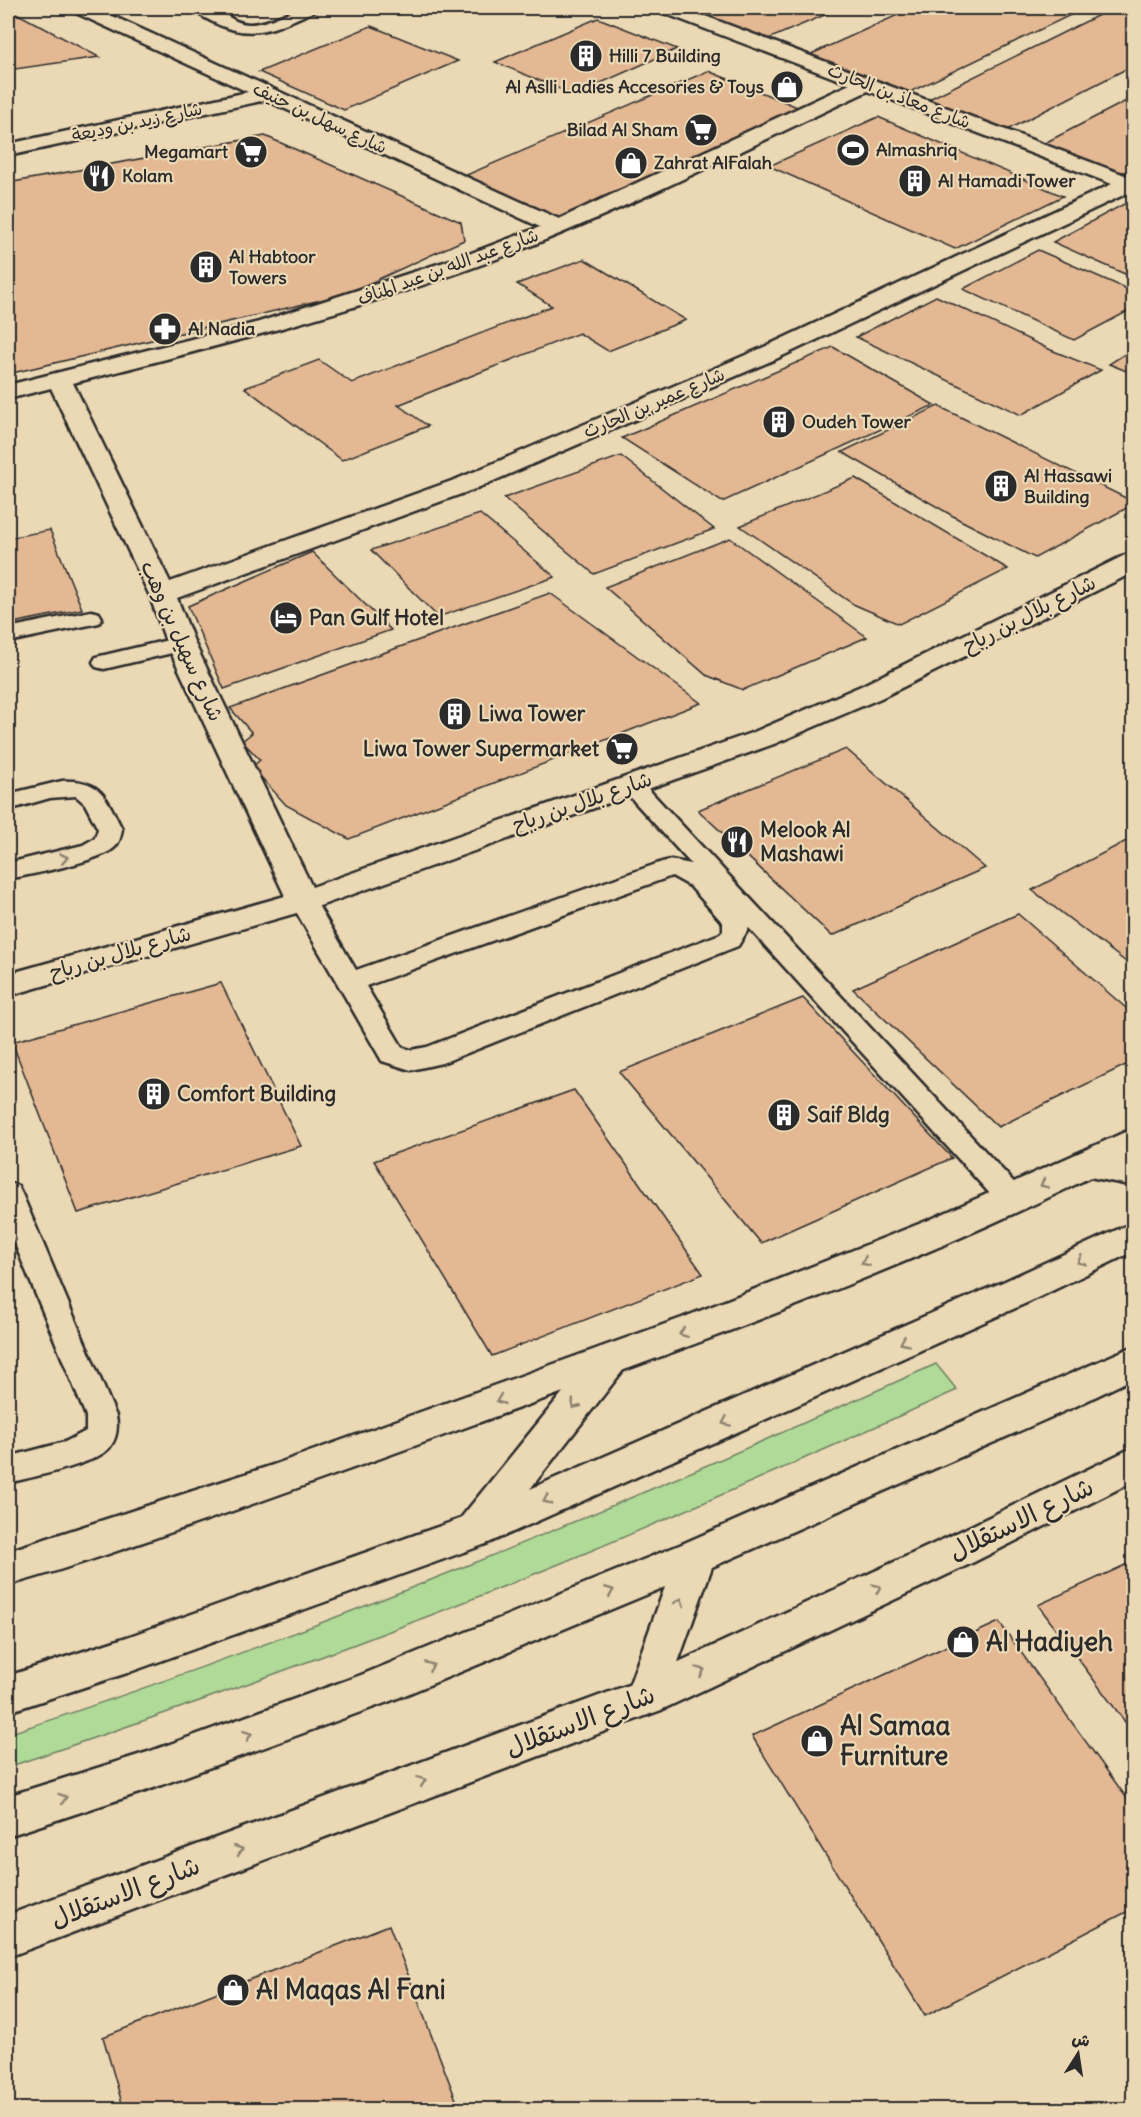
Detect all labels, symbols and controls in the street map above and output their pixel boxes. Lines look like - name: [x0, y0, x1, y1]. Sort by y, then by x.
- building icon: Hilli 7 Building: [568, 38, 604, 74]
- place label: Hilli 7 Building: [609, 44, 721, 67]
- street label: شارع معاذ بن الحارث: [824, 58, 974, 134]
- shop icon: Al Aslli Ladies Accesories & Toys: [769, 69, 805, 105]
- place label: Al Aslli Ladies Accesories & Toys: [506, 75, 764, 98]
- street label: شارع سهل بن حنيف: [249, 76, 391, 160]
- street label: شارع زيد بن وديعة: [70, 96, 204, 148]
- supermarket icon: Bilad Al Sham: [683, 112, 719, 148]
- place label: Bilad Al Sham: [567, 118, 678, 141]
- sports icon: Almashriq: [835, 132, 871, 168]
- supermarket icon: Megamart: [233, 134, 269, 170]
- place label: Almashriq: [876, 138, 958, 161]
- place label: Megamart: [144, 140, 229, 163]
- shop icon: Zahrat AlFalah: [613, 145, 649, 181]
- place label: Zahrat AlFalah: [654, 151, 773, 174]
- restaurant icon: Kolam: [81, 158, 117, 194]
- building icon: Al Hamadi Tower: [897, 163, 933, 199]
- place label: Kolam: [122, 164, 173, 187]
- place label: Al Hamadi Tower: [938, 169, 1076, 192]
- street label: شارع عبد الله بن عبد المناف: [354, 223, 542, 311]
- place label: Al Habtoor Towers: [229, 245, 316, 289]
- building icon: Al Habtoor Towers: [188, 249, 224, 285]
- pharmacy icon: Al Nadia: [147, 311, 183, 347]
- place label: Al Nadia: [188, 317, 255, 340]
- street label: شارع عمير بن الحارث: [580, 362, 728, 444]
- building icon: Oudeh Tower: [761, 404, 797, 440]
- place label: Oudeh Tower: [802, 410, 911, 433]
- place label: Al Hassawi Building: [1024, 464, 1112, 508]
- building icon: Al Hassawi Building: [983, 468, 1019, 504]
- street label: شارع سهيل بن وهب: [133, 556, 230, 726]
- street label: شارع بلال بن رباح: [957, 568, 1101, 661]
- hotel icon: Pan Gulf Hotel: [268, 600, 304, 636]
- place label: Pan Gulf Hotel: [309, 604, 444, 631]
- building icon: Liwa Tower: [437, 696, 473, 732]
- place label: Liwa Tower: [478, 700, 586, 727]
- supermarket icon: Liwa Tower Supermarket: [604, 731, 640, 767]
- place label: Liwa Tower Supermarket: [363, 735, 600, 762]
- street label: شارع بلال بن رباح: [508, 765, 656, 840]
- place label: Melook Al Mashawi: [760, 816, 850, 867]
- restaurant icon: Melook Al Mashawi: [719, 824, 755, 860]
- one-way arrow: [59, 852, 69, 865]
- street label: شارع بلال بن رباح: [46, 919, 194, 988]
- building icon: Comfort Building: [136, 1076, 172, 1112]
- place label: Comfort Building: [177, 1080, 336, 1107]
- building icon: Saif Bldg: [766, 1097, 802, 1133]
- place label: Saif Bldg: [807, 1101, 890, 1128]
- one-way arrow: [1039, 1177, 1050, 1189]
- one-way arrow: [1076, 1253, 1087, 1265]
- one-way arrow: [860, 1255, 871, 1267]
- one-way arrow: [678, 1326, 689, 1338]
- one-way arrow: [899, 1335, 910, 1347]
- one-way arrow: [495, 1392, 506, 1405]
- one-way arrow: [571, 1398, 582, 1409]
- one-way arrow: [721, 1414, 732, 1426]
- street label: شارع الاستقلال: [943, 1469, 1100, 1570]
- one-way arrow: [543, 1493, 554, 1505]
- one-way arrow: [871, 1584, 882, 1596]
- one-way arrow: [604, 1586, 615, 1598]
- one-way arrow: [672, 1597, 685, 1608]
- shop icon: Al Hadiyeh: [945, 1624, 981, 1660]
- place label: Al Hadiyeh: [986, 1625, 1113, 1658]
- one-way arrow: [424, 1661, 435, 1673]
- one-way arrow: [694, 1666, 705, 1678]
- street label: شارع الاستقلال: [500, 1677, 660, 1766]
- place label: Al Samaa Furniture: [840, 1709, 951, 1772]
- shop icon: Al Samaa Furniture: [799, 1723, 835, 1759]
- one-way arrow: [242, 1730, 253, 1743]
- one-way arrow: [416, 1776, 427, 1789]
- one-way arrow: [57, 1793, 68, 1805]
- one-way arrow: [233, 1844, 244, 1857]
- street label: شارع الاستقلال: [45, 1848, 205, 1937]
- shop icon: Al Maqas Al Fani: [215, 1972, 251, 2008]
- place label: Al Maqas Al Fani: [256, 1973, 446, 2006]
- north arrow: [1048, 2024, 1108, 2084]
- text: ش: [1070, 2028, 1092, 2051]

